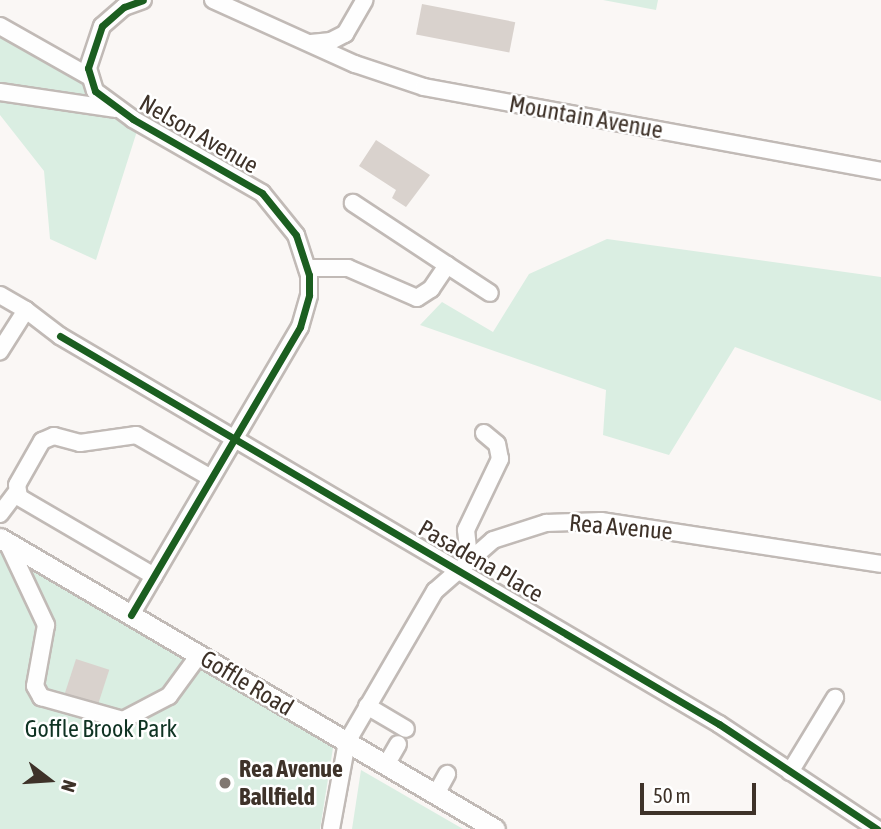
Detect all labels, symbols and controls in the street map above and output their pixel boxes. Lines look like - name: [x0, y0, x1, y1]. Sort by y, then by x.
- street label: Nelson Avenue: [134, 88, 264, 180]
- street label: Mountain Avenue: [507, 89, 665, 145]
- street label: Rea Avenue: [568, 508, 674, 546]
- street label: Pasadena Place: [413, 514, 549, 608]
- street label: Goffle Road: [195, 644, 299, 722]
- park label: Goffle Brook Park: [25, 715, 177, 743]
- north arrow: [14, 745, 84, 815]
- place label: Rea Avenue Ballfield: [239, 755, 343, 811]
- scale bar: [643, 770, 758, 814]
- marker: Rea Avenue Ballfield: [217, 775, 233, 791]
- text: N: [57, 778, 81, 795]
- text: 50 m: [653, 783, 691, 807]

